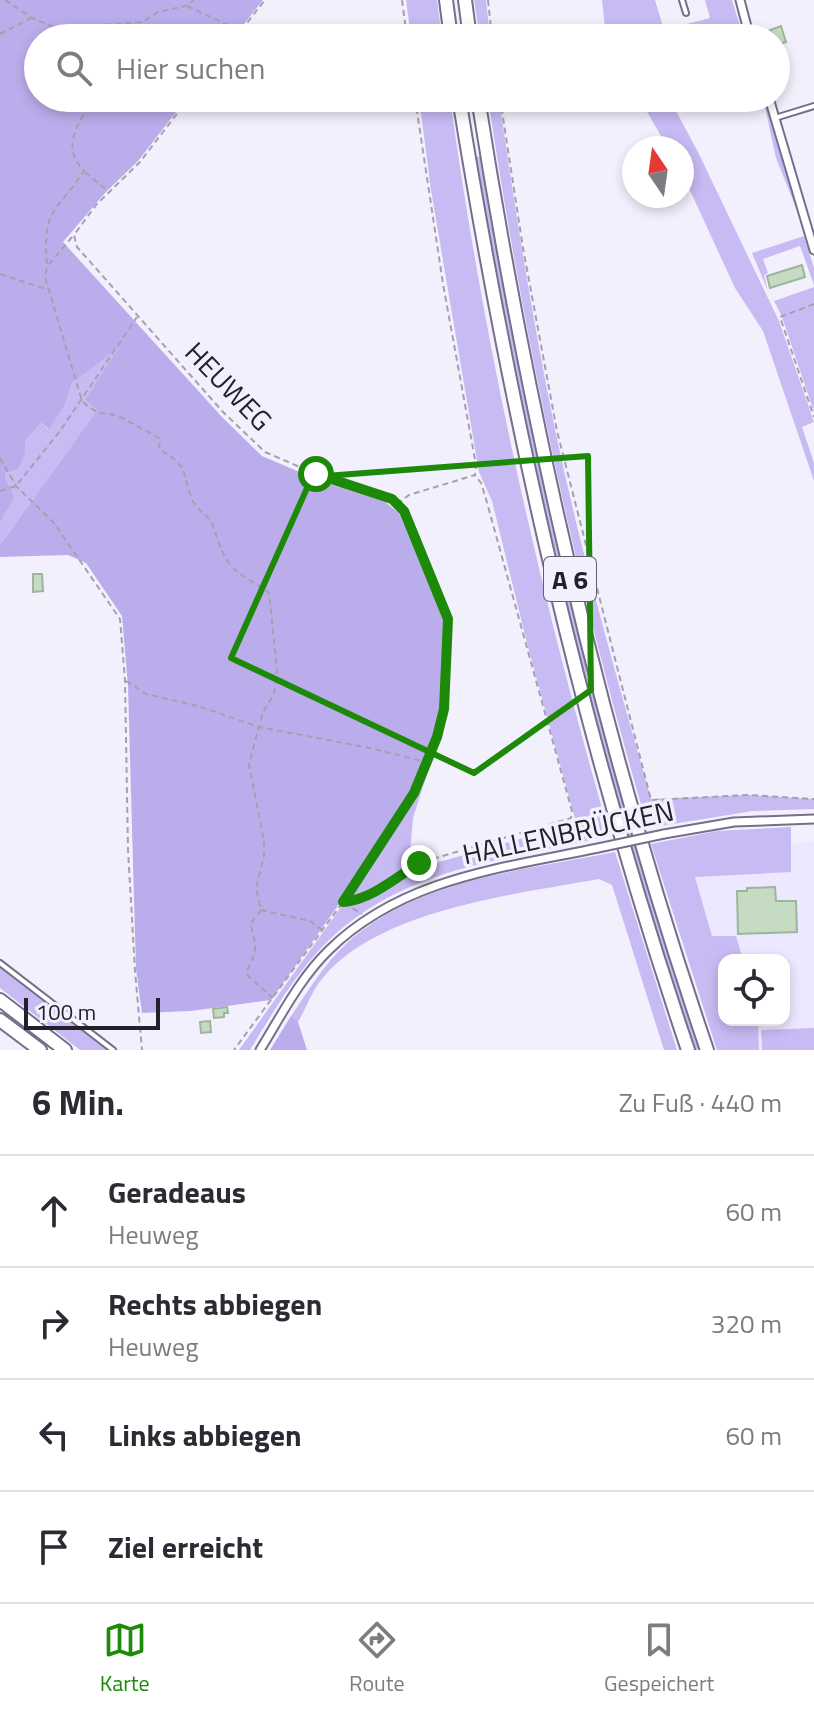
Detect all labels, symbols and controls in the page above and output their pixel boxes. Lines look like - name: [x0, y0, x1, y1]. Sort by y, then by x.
- search box: [24, 24, 790, 112]
- text: Hier suchen: [116, 45, 265, 91]
- icon: search: [52, 46, 96, 90]
- north arrow: [622, 136, 694, 208]
- street label: HEUWEG: [175, 332, 283, 440]
- route start: [298, 456, 334, 492]
- road number: A 6: [544, 557, 596, 601]
- street label: HALLENBRÜCKEN: [458, 789, 678, 875]
- route end: [401, 845, 437, 881]
- map controls: [718, 954, 790, 1026]
- button: locate: [718, 954, 790, 1026]
- scale bar: [24, 994, 160, 1030]
- text: 100 m: [36, 995, 96, 1029]
- text: 6 Min.: [32, 1076, 124, 1128]
- text: Zu Fuß · 440 m: [619, 1083, 782, 1122]
- text: Geradeaus: [108, 1169, 246, 1215]
- icon: ahead: [32, 1189, 76, 1233]
- text: 60 m: [725, 1192, 782, 1231]
- text: Heuweg: [108, 1215, 199, 1254]
- text: Rechts abbiegen: [108, 1281, 322, 1327]
- icon: right: [32, 1301, 76, 1345]
- text: 320 m: [711, 1304, 782, 1343]
- text: Heuweg: [108, 1327, 199, 1366]
- text: Links abbiegen: [108, 1412, 302, 1458]
- icon: left: [32, 1413, 76, 1457]
- text: 60 m: [725, 1416, 782, 1455]
- text: Ziel erreicht: [108, 1524, 263, 1570]
- icon: arrive: [32, 1525, 76, 1569]
- tab: Karte: [100, 1618, 150, 1700]
- tab: Route: [349, 1618, 405, 1700]
- tab: Gespeichert: [604, 1618, 714, 1700]

